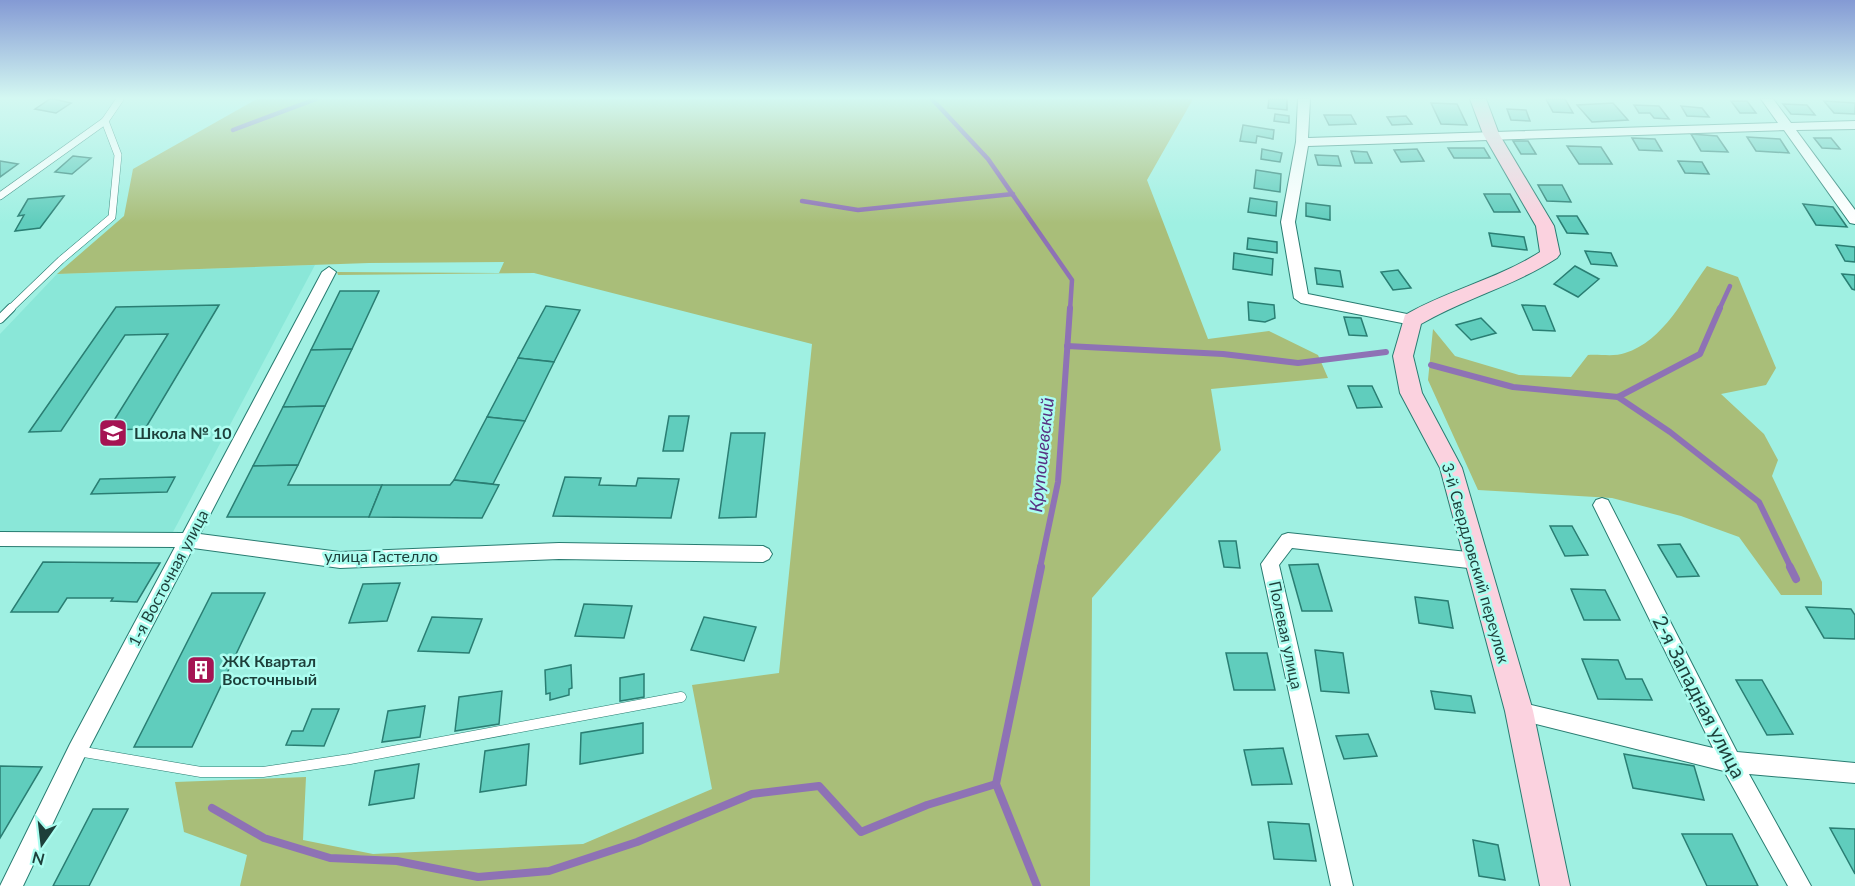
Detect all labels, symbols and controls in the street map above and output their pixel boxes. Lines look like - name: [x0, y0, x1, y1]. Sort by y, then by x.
- water label: Крупошевский: [1024, 397, 1058, 513]
- school or university icon: Школа № 10: [97, 417, 129, 449]
- place label: Школа № 10: [134, 423, 231, 442]
- street label: 3-й Свердловский переулок: [1439, 460, 1514, 666]
- street label: 1-я Восточная улица: [124, 506, 212, 649]
- street label: улица Гастелло: [324, 546, 438, 565]
- street label: Полевая улица: [1266, 579, 1307, 691]
- street label: 2-я Западная улица: [1648, 611, 1751, 782]
- place label: ЖК Квартал Восточныый: [222, 651, 317, 688]
- building icon: ЖК Квартал Восточныый: [185, 654, 217, 686]
- north arrow: [12, 814, 72, 874]
- text: N: [30, 848, 47, 870]

